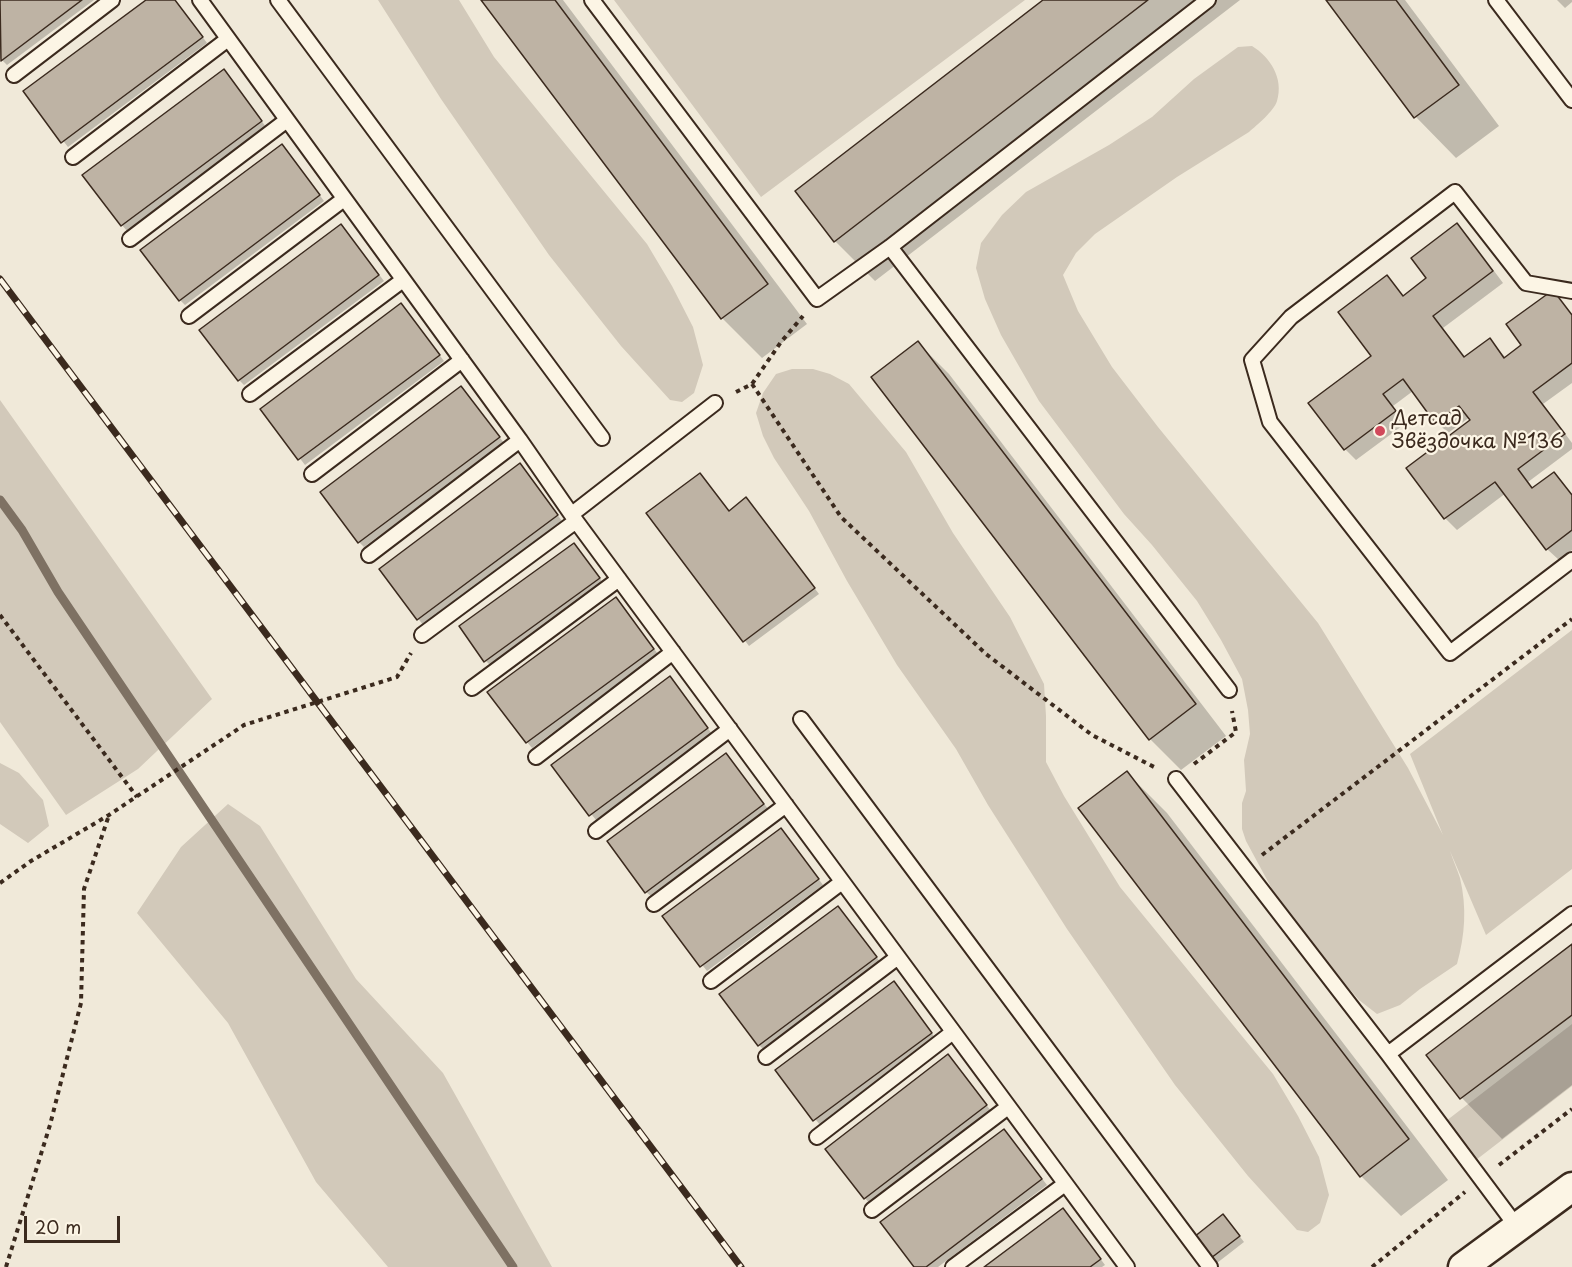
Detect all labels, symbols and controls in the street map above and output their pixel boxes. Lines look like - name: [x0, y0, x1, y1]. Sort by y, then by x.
- place label: Детсад Звёздочка №136: [1392, 407, 1563, 454]
- marker: Детсад Звёздочка №136: [1373, 424, 1387, 438]
- scale bar: [27, 1204, 123, 1242]
- text: 20 m: [35, 1213, 81, 1240]

